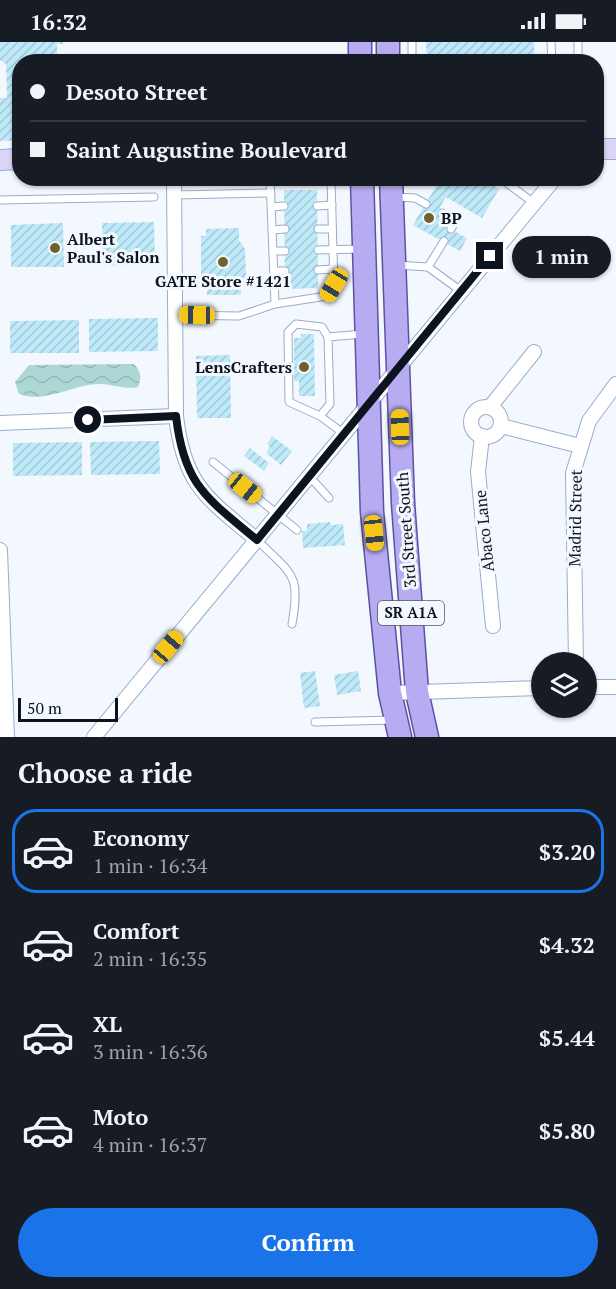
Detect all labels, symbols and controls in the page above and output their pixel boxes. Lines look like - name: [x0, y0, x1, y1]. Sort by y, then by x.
- text: 16:32: [30, 7, 87, 36]
- text: Desoto Street: [66, 77, 208, 106]
- text: Saint Augustine Boulevard: [66, 135, 347, 164]
- place label: BP: [441, 207, 462, 229]
- marker: BP: [422, 211, 436, 225]
- place label: Albert Paul's Salon: [67, 228, 160, 268]
- callout: 1 min: [511, 235, 610, 277]
- marker: Albert Paul's Salon: [48, 241, 62, 255]
- route end: [476, 242, 503, 269]
- text: 1 min: [534, 243, 589, 270]
- marker: GATE Store #1421: [216, 255, 230, 269]
- car: [317, 265, 351, 305]
- place label: GATE Store #1421: [155, 270, 291, 292]
- car: [179, 306, 215, 324]
- place label: LensCrafters: [195, 356, 292, 378]
- marker: LensCrafters: [297, 360, 311, 374]
- route start: [74, 406, 101, 433]
- car: [390, 409, 410, 445]
- street label: Madrid Street: [563, 469, 587, 567]
- car: [225, 470, 265, 506]
- street label: 3rd Street South: [391, 471, 421, 589]
- street label: Abaco Lane: [469, 489, 499, 573]
- car: [363, 514, 385, 552]
- road number: SR A1A: [378, 601, 444, 625]
- car: [150, 627, 186, 667]
- map controls: [531, 652, 597, 718]
- button: layers: [531, 652, 597, 718]
- scale bar: [18, 695, 118, 722]
- text: 50 m: [27, 697, 62, 719]
- text: Choose a ride: [18, 755, 193, 791]
- text: Economy: [93, 823, 189, 852]
- icon: car: [21, 824, 75, 878]
- text: $3.20: [539, 837, 595, 866]
- text: 1 min · 16:34: [93, 852, 207, 879]
- text: Comfort: [93, 916, 179, 945]
- icon: car: [21, 917, 75, 971]
- text: $4.32: [539, 930, 595, 959]
- text: 2 min · 16:35: [93, 945, 207, 972]
- text: XL: [93, 1009, 122, 1038]
- icon: car: [21, 1010, 75, 1064]
- text: $5.44: [539, 1023, 595, 1052]
- text: 3 min · 16:36: [93, 1038, 207, 1065]
- text: Moto: [93, 1102, 148, 1131]
- icon: car: [21, 1103, 75, 1157]
- text: $5.80: [539, 1116, 595, 1145]
- text: 4 min · 16:37: [93, 1131, 207, 1158]
- button: Confirm: [18, 1208, 598, 1277]

